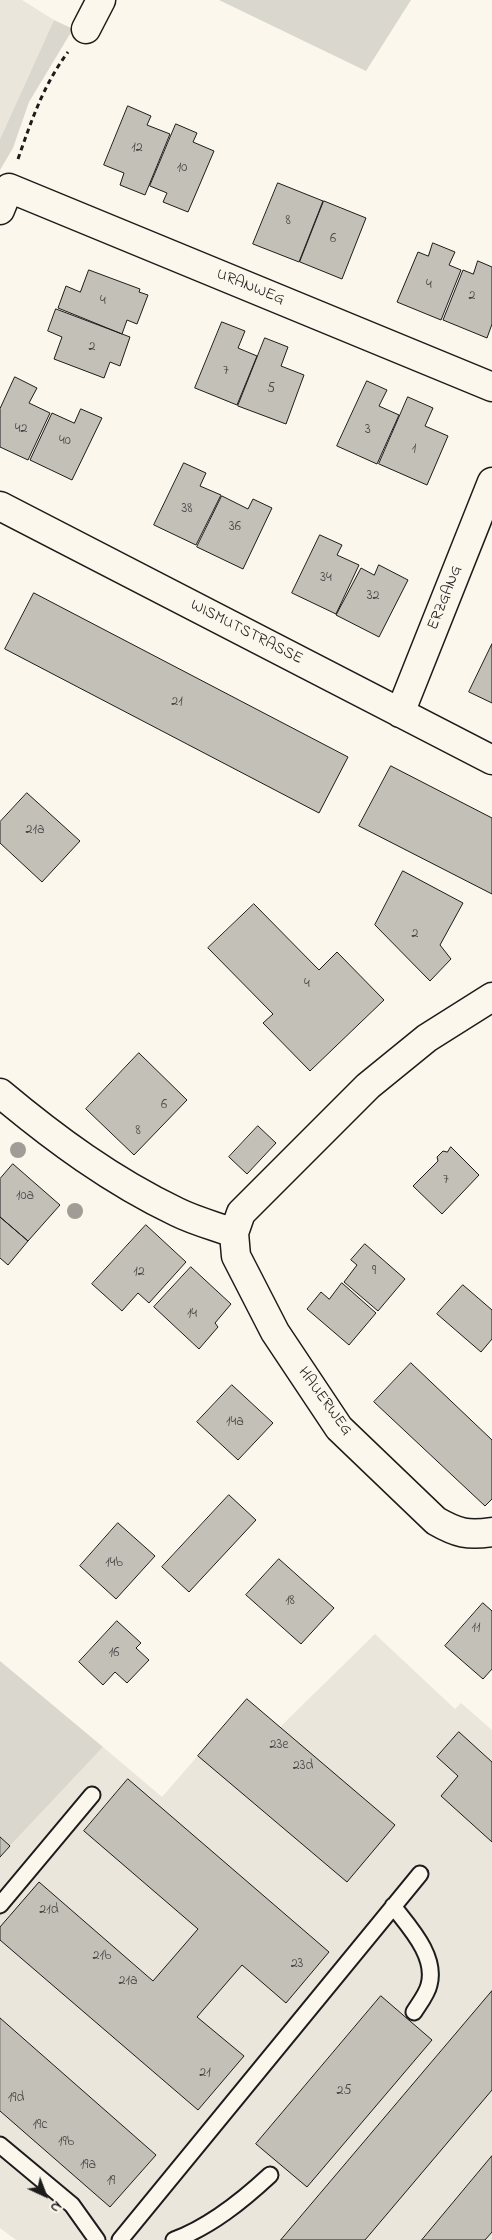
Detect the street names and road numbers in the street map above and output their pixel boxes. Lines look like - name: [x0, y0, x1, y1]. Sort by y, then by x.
- street label: URANWEG: [213, 266, 287, 310]
- street label: ERZGANG: [424, 563, 468, 633]
- street label: WISMUTSTRASSE: [186, 596, 306, 670]
- street label: HAUERWEG: [293, 1364, 355, 1440]

